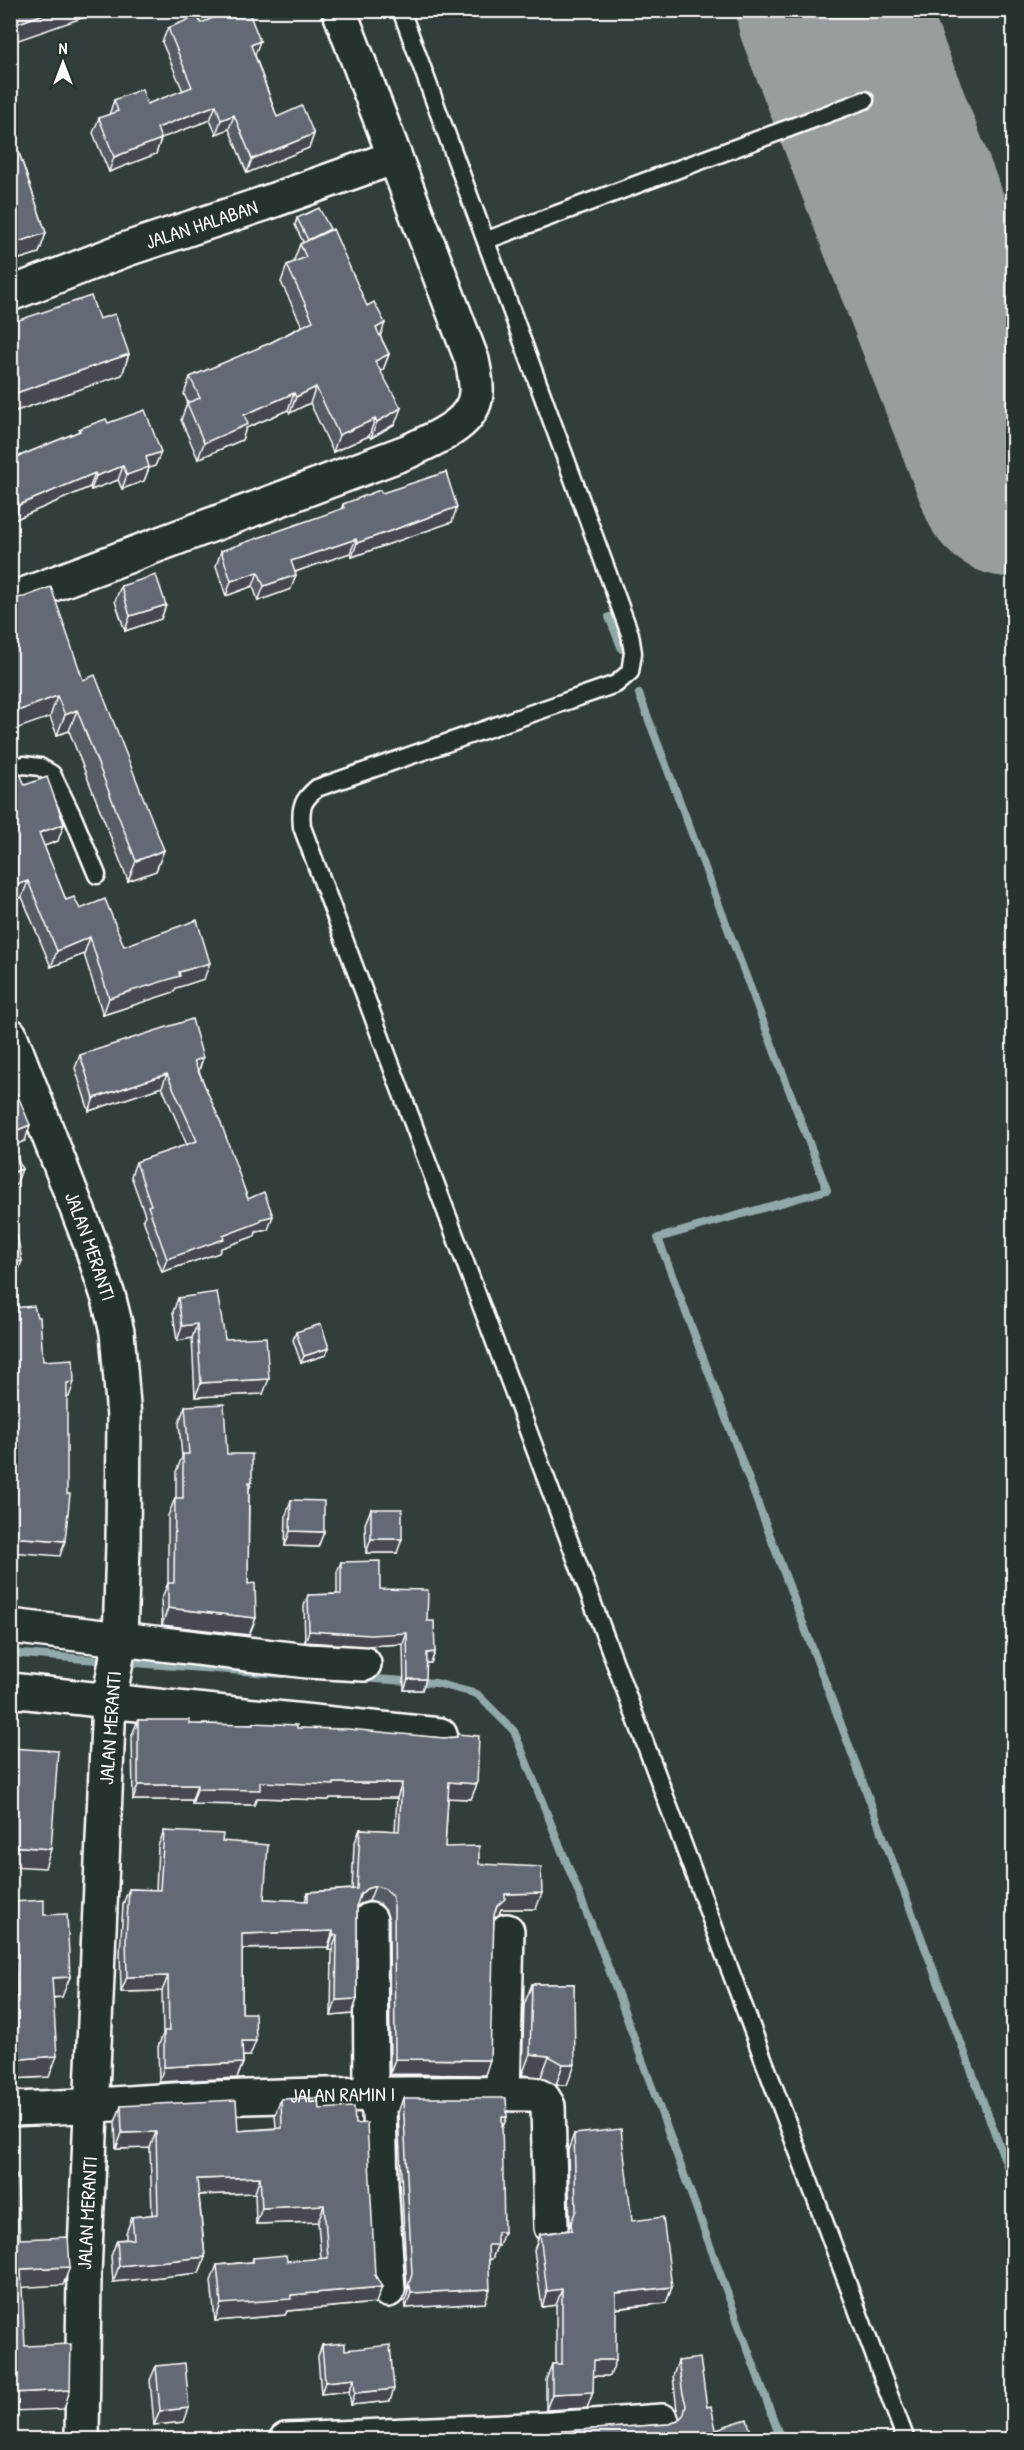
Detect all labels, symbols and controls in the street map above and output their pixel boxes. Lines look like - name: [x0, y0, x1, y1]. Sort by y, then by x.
- north arrow: [33, 33, 93, 93]
- text: N: [59, 37, 68, 59]
- street label: JALAN HALABAN: [142, 193, 261, 255]
- street label: JALAN MERANTI: [59, 1188, 123, 1304]
- street label: JALAN MERANTI: [92, 1670, 127, 1786]
- street label: JALAN RAMIN I: [290, 2080, 395, 2109]
- street label: JALAN MERANTI: [70, 2155, 103, 2271]

